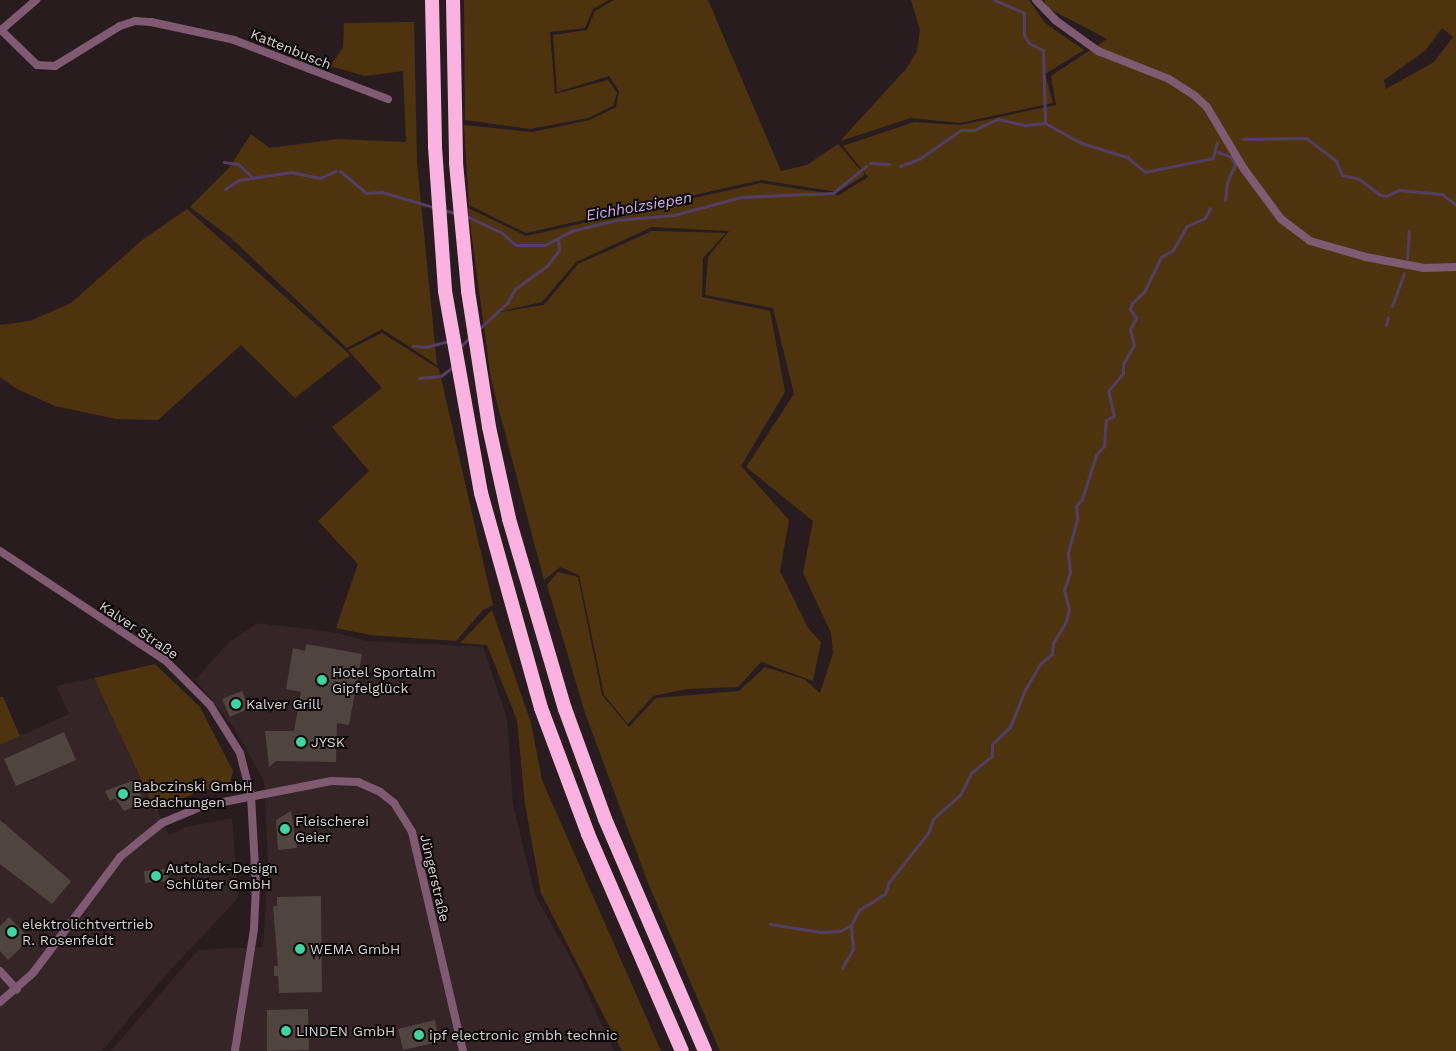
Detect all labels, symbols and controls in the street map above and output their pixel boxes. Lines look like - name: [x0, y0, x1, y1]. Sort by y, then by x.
- street label: Kattenbusch: [248, 25, 334, 73]
- water label: Eichholzsiepen: [585, 189, 693, 225]
- street label: Kalver Straße: [96, 597, 182, 663]
- place label: Hotel Sportalm Gipfelglück: [332, 664, 436, 696]
- marker: Hotel Sportalm Gipfelglück: [316, 674, 328, 686]
- place label: Kalver Grill: [246, 696, 321, 712]
- marker: Kalver Grill: [230, 698, 242, 710]
- place label: JYSK: [311, 734, 345, 750]
- marker: JYSK: [295, 736, 307, 748]
- place label: Babczinski GmbH Bedachungen: [133, 778, 253, 810]
- marker: Babczinski GmbH Bedachungen: [117, 788, 129, 800]
- place label: Fleischerei Geier: [295, 813, 369, 846]
- marker: Fleischerei Geier: [279, 823, 291, 835]
- street label: Jüngerstraße: [417, 833, 453, 923]
- place label: Autolack-Design Schlüter GmbH: [166, 860, 278, 892]
- marker: Autolack-Design Schlüter GmbH: [150, 870, 162, 882]
- place label: elektrolichtvertrieb R. Rosenfeldt: [22, 916, 153, 949]
- marker: elektrolichtvertrieb R. Rosenfeldt: [6, 926, 18, 938]
- place label: WEMA GmbH: [310, 941, 401, 957]
- marker: WEMA GmbH: [294, 943, 306, 955]
- place label: LINDEN GmbH: [296, 1023, 395, 1039]
- marker: LINDEN GmbH: [280, 1025, 292, 1037]
- place label: ipf electronic gmbh technic: [429, 1027, 618, 1043]
- marker: ipf electronic gmbh technic: [413, 1029, 425, 1041]

